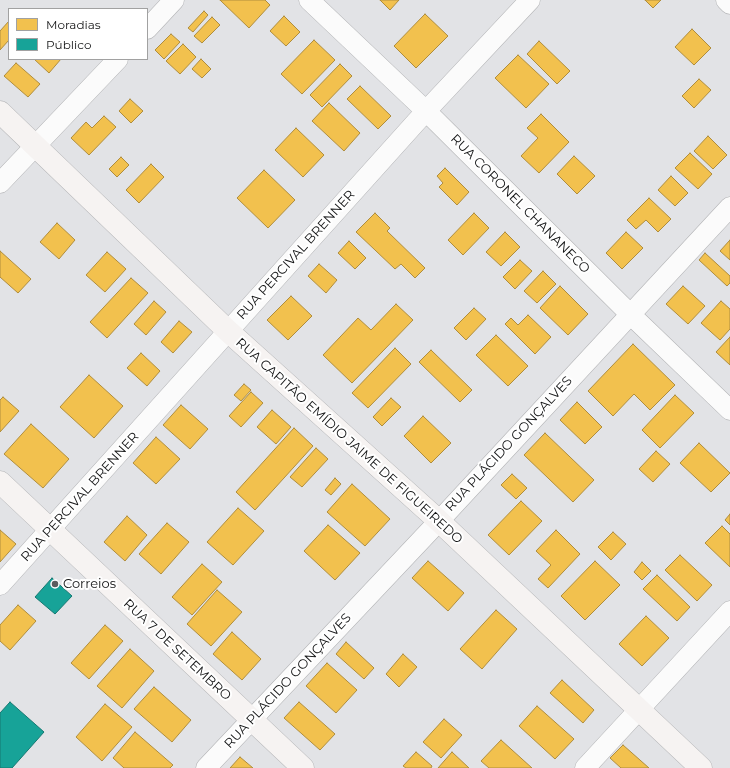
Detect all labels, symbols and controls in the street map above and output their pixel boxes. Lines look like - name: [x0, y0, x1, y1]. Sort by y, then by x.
- legend: [8, 8, 148, 60]
- text: Moradias: [46, 17, 101, 32]
- text: Público: [46, 37, 91, 52]
- street label: RUA CORONEL CHANANECO: [447, 131, 593, 277]
- street label: RUA PERCIVAL BRENNER: [234, 187, 358, 323]
- street label: RUA CAPITÃO EMÍDIO JAIME DE FIGUEIREDO: [232, 335, 466, 547]
- street label: RUA PLÁCIDO GONÇALVES: [442, 373, 576, 515]
- street label: RUA PERCIVAL BRENNER: [18, 429, 142, 565]
- place label: Correios: [63, 576, 116, 592]
- marker: Correios: [50, 579, 60, 589]
- street label: RUA 7 DE SETEMBRO: [120, 596, 234, 704]
- street label: RUA PLÁCIDO GONÇALVES: [221, 610, 355, 752]

